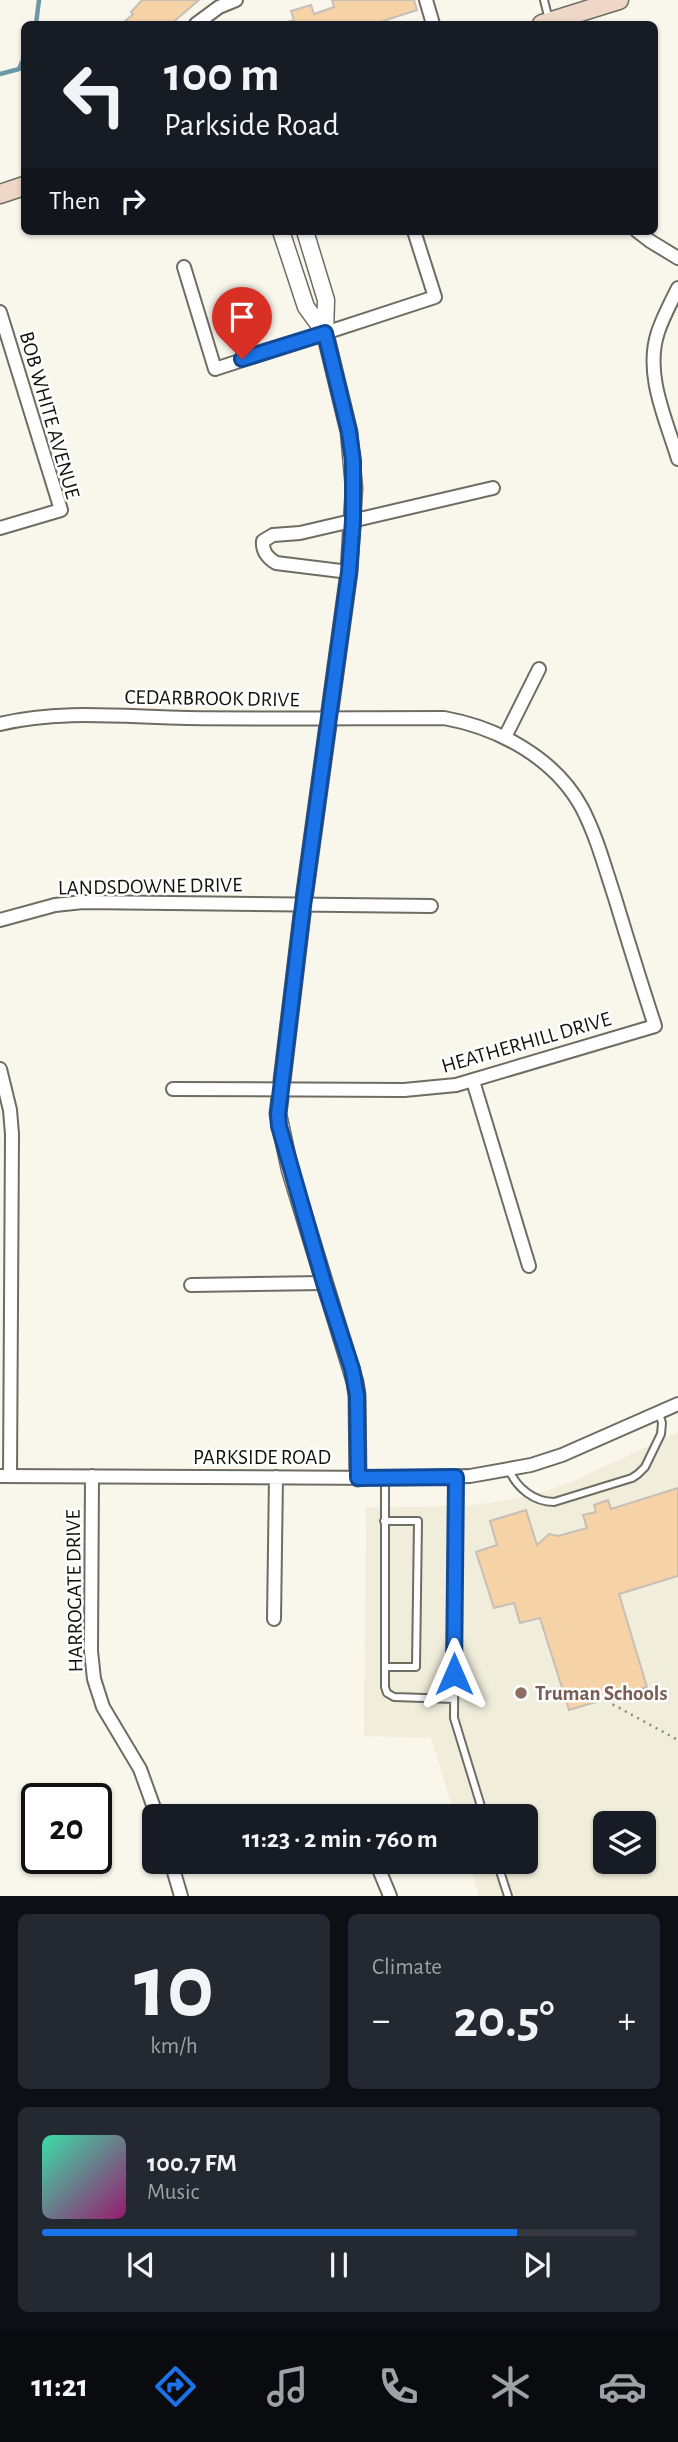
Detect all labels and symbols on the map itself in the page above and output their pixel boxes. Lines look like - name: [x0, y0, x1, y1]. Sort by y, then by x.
- pin: [212, 287, 272, 359]
- street label: BOB WHITE AVENUE: [16, 329, 83, 501]
- street label: CEDARBROOK DRIVE: [124, 686, 300, 711]
- street label: LANDSDOWNE DRIVE: [58, 874, 242, 899]
- street label: HEATHERHILL DRIVE: [439, 1008, 613, 1077]
- street label: PARKSIDE ROAD: [193, 1447, 331, 1468]
- street label: HARROGATE DRIVE: [63, 1509, 86, 1673]
- position arrow: [417, 1637, 491, 1711]
- place label: Truman Schools: [535, 1683, 667, 1704]
- marker: Truman Schools: [513, 1685, 529, 1701]
- speed limit sign: 20: [21, 1783, 112, 1874]

